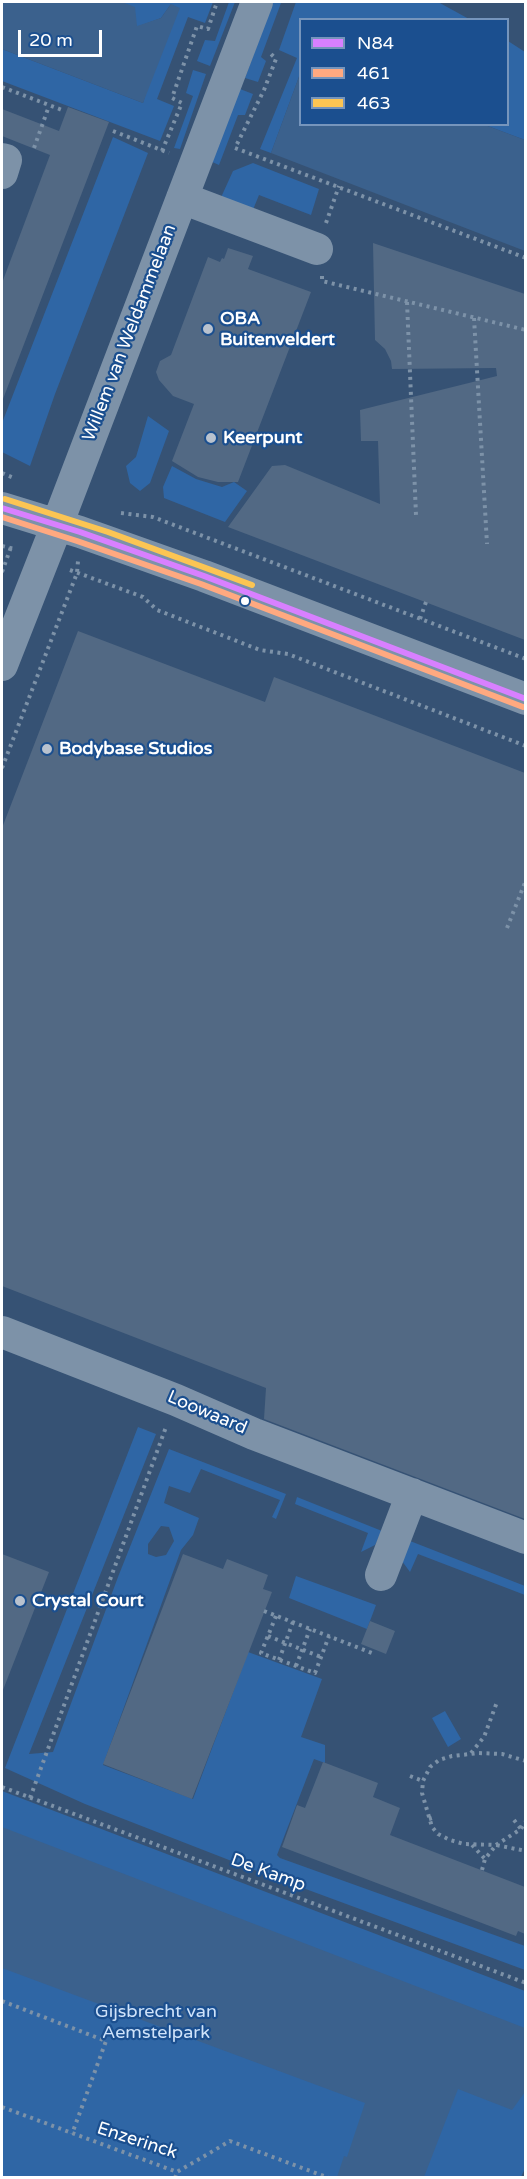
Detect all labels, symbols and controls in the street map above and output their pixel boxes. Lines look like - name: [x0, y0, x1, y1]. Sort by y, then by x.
- scale bar: [21, 18, 105, 56]
- legend: [299, 18, 509, 126]
- text: 20 m: [29, 29, 73, 51]
- text: N84: [357, 32, 394, 54]
- text: 461: [357, 62, 391, 84]
- text: 463: [357, 92, 391, 114]
- street label: Willem van Weldammelaan: [79, 222, 181, 444]
- place label: OBA Buitenveldert: [220, 308, 335, 350]
- marker: OBA Buitenveldert: [201, 322, 215, 336]
- place label: Keerpunt: [223, 427, 302, 449]
- marker: Keerpunt: [204, 431, 218, 445]
- unlabelled marker: [239, 595, 251, 607]
- place label: Bodybase Studios: [59, 738, 212, 760]
- marker: Bodybase Studios: [40, 742, 54, 756]
- street label: Loowaard: [164, 1387, 250, 1439]
- place label: Crystal Court: [32, 1590, 144, 1612]
- marker: Crystal Court: [13, 1594, 27, 1608]
- street label: De Kamp: [228, 1849, 308, 1897]
- park label: Gijsbrecht van Aemstelpark: [95, 2001, 217, 2044]
- street label: Enzerinck: [94, 2118, 180, 2164]

